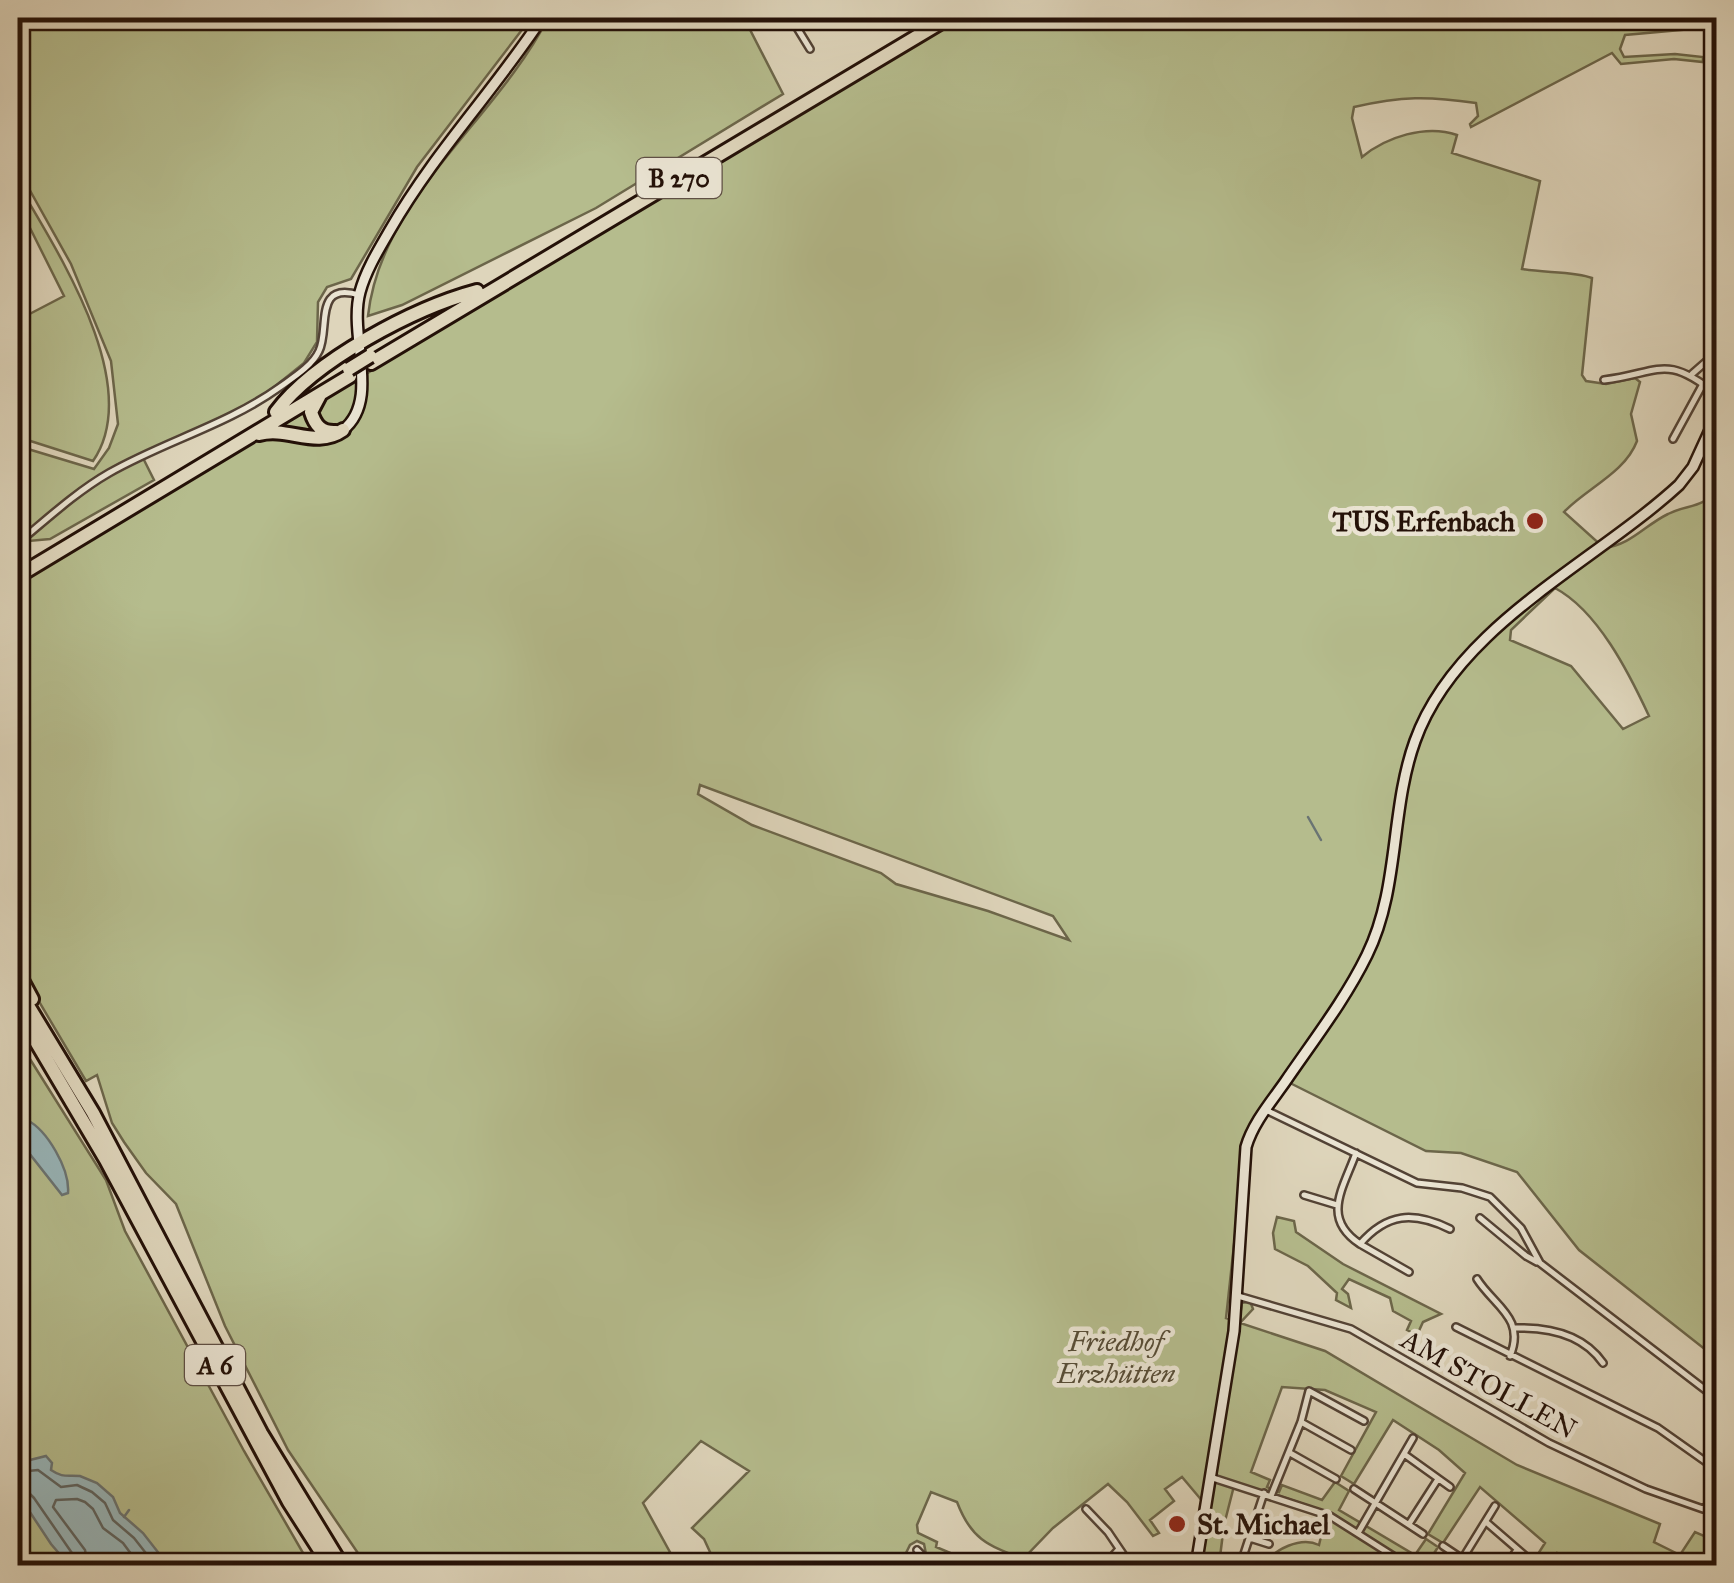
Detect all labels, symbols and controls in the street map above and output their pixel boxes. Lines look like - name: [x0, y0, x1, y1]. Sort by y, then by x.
- road number: B 270: [636, 158, 722, 198]
- place label: TUS Erfenbach: [1332, 504, 1515, 539]
- marker: TUS Erfenbach: [1524, 510, 1546, 532]
- street label: AM STOLLEN: [1394, 1321, 1583, 1447]
- park label: Friedhof Erzhütten: [1056, 1324, 1176, 1391]
- road number: A 6: [185, 1345, 245, 1385]
- place label: St. Michael: [1197, 1507, 1330, 1542]
- marker: St. Michael: [1166, 1513, 1188, 1535]

